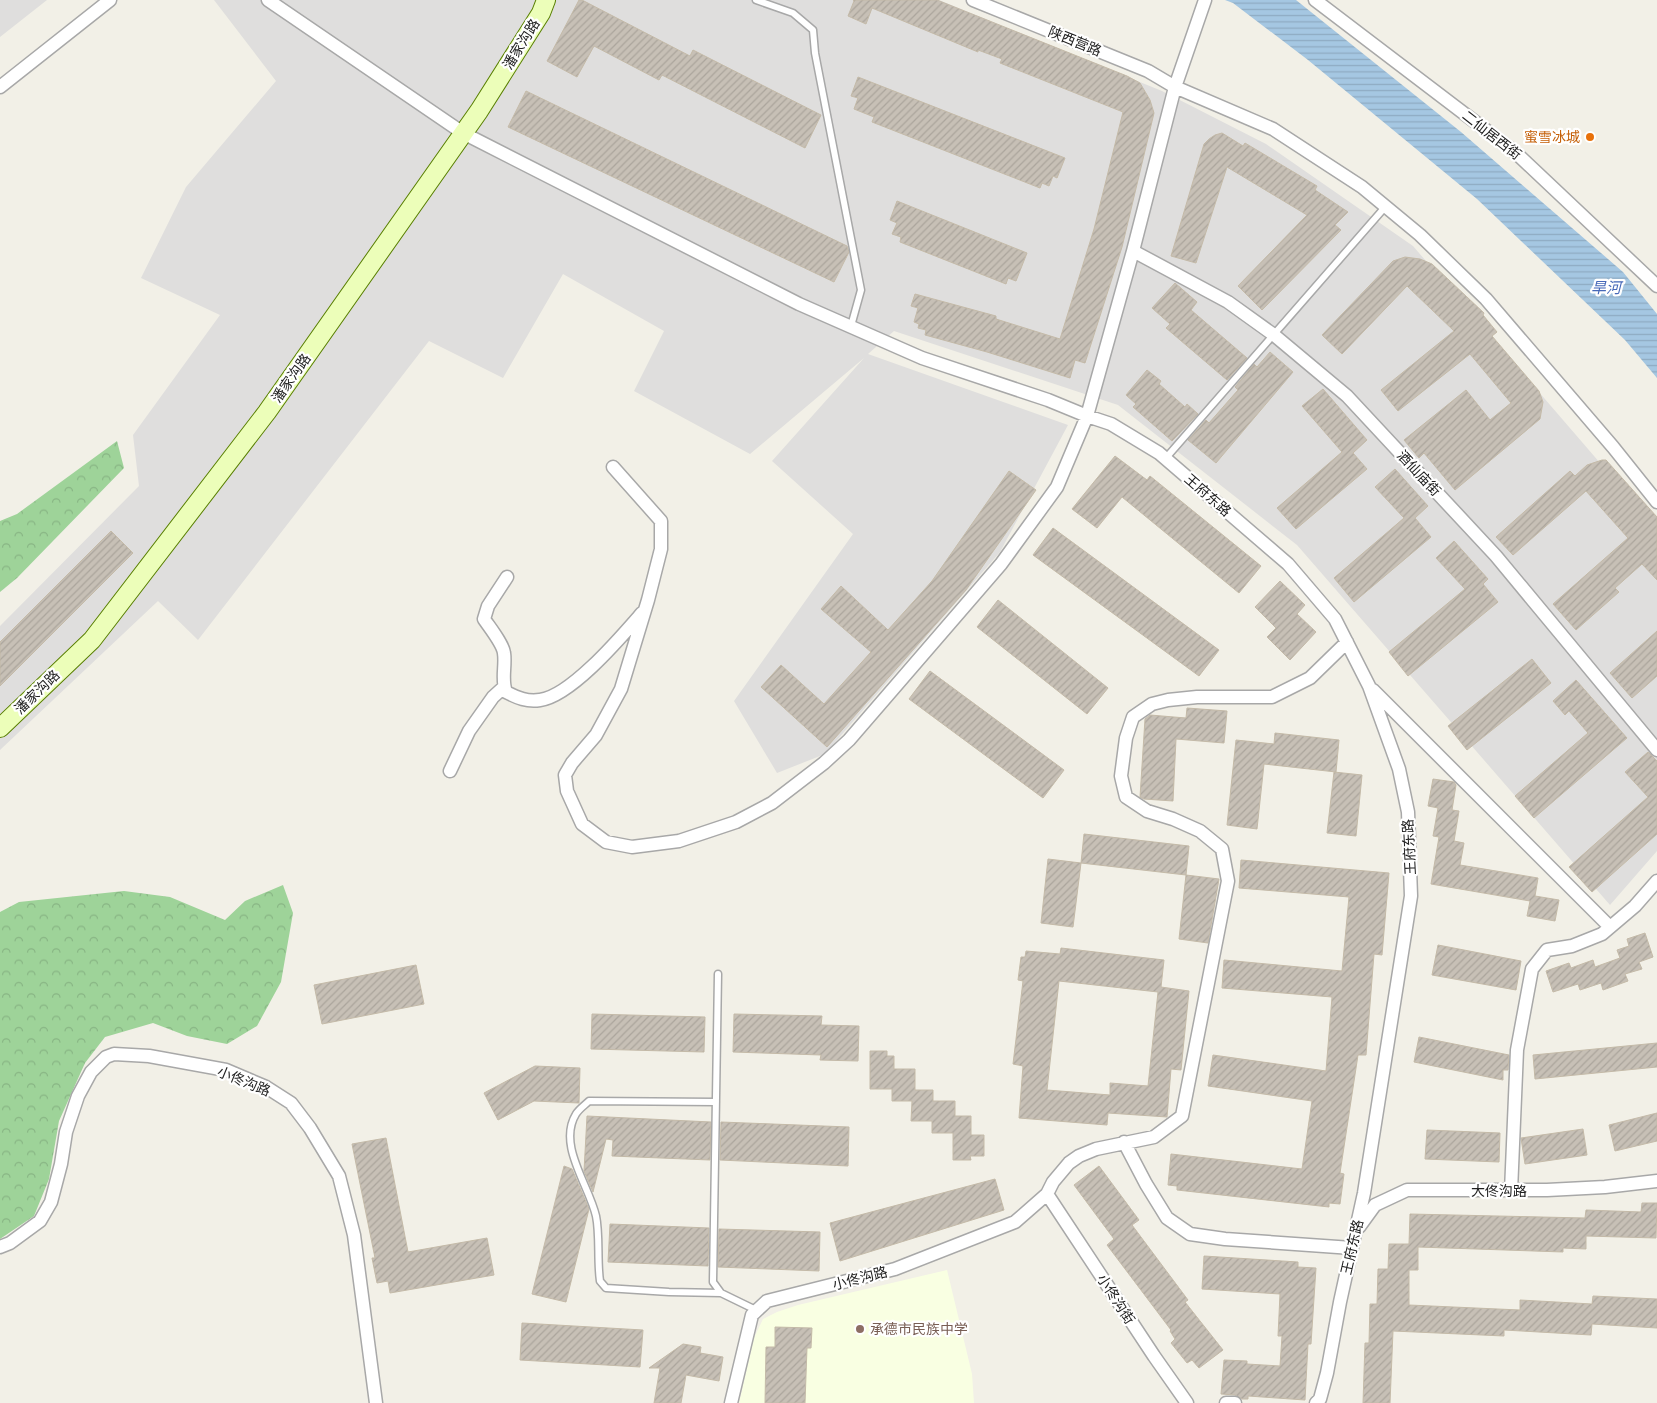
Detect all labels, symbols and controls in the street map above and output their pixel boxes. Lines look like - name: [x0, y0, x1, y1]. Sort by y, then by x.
- street label: 潘家沟路: [499, 15, 543, 73]
- street label: 陕西营路: [1046, 22, 1104, 60]
- street label: 二仙居西街: [1459, 106, 1525, 164]
- place label: 蜜雪冰城: [1524, 128, 1580, 146]
- marker: 蜜雪冰城: [1584, 131, 1596, 143]
- water label: 旱河: [1591, 278, 1624, 297]
- street label: 潘家沟路: [268, 350, 314, 406]
- street label: 酒仙庙街: [1393, 446, 1445, 500]
- street label: 王府东路: [1181, 470, 1235, 520]
- street label: 潘家沟路: [11, 666, 63, 718]
- street label: 王府东路: [1399, 819, 1419, 875]
- street label: 小佟沟路: [215, 1062, 273, 1100]
- street label: 大佟沟路: [1471, 1182, 1527, 1200]
- street label: 王府东路: [1337, 1218, 1367, 1276]
- street label: 小佟沟路: [831, 1262, 889, 1294]
- street label: 小佟沟街: [1093, 1271, 1139, 1327]
- place label: 承德市民族中学: [870, 1320, 968, 1338]
- marker: 承德市民族中学: [854, 1323, 866, 1335]

